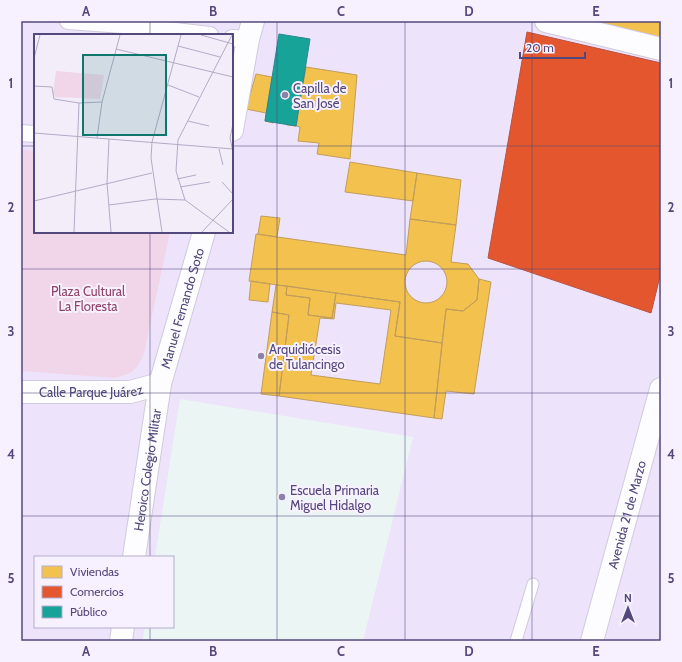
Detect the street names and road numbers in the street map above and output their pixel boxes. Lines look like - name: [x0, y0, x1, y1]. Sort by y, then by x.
- street label: Manuel Fernando Soto: [157, 246, 207, 370]
- street label: Calle Parque Juárez: [39, 381, 145, 400]
- street label: Heroico Colegio Militar: [130, 407, 164, 532]
- street label: Avenida 21 de Marzo: [604, 459, 649, 571]

